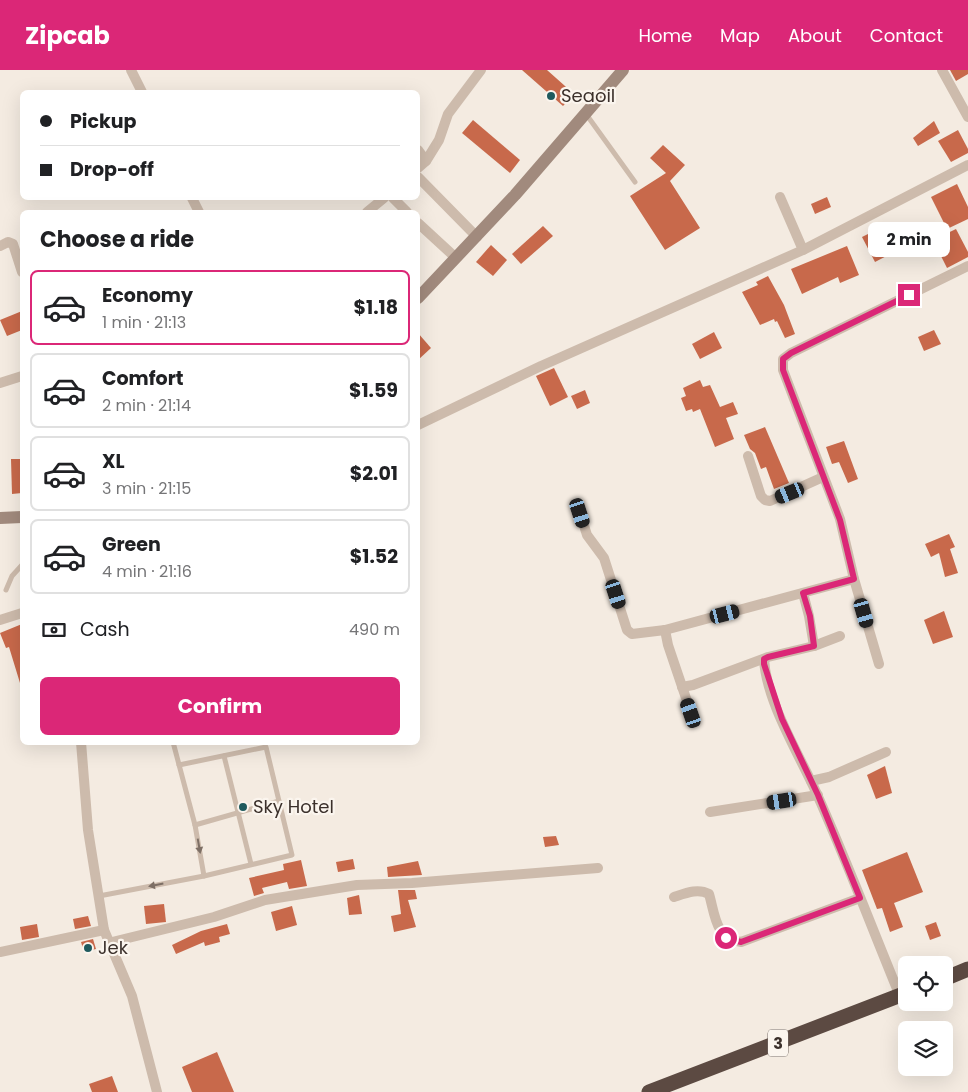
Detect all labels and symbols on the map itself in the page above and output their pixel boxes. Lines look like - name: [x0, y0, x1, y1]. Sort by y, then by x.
- place label: Seaoil: [561, 83, 615, 108]
- marker: Seaoil: [545, 90, 557, 102]
- callout: 2 min: [868, 222, 950, 258]
- route end: [898, 284, 920, 306]
- car: [773, 480, 806, 506]
- car: [568, 496, 591, 530]
- car: [604, 577, 627, 611]
- car: [852, 597, 875, 629]
- car: [708, 603, 741, 625]
- car: [679, 696, 702, 730]
- car: [766, 791, 797, 811]
- place label: Sky Hotel: [253, 794, 334, 819]
- marker: Sky Hotel: [237, 801, 249, 813]
- one-way arrow: [195, 839, 203, 855]
- one-way arrow: [148, 881, 163, 889]
- route start: [715, 927, 737, 949]
- place label: Jek: [98, 935, 129, 960]
- marker: Jek: [82, 942, 94, 954]
- road number: 3: [768, 1030, 788, 1056]

